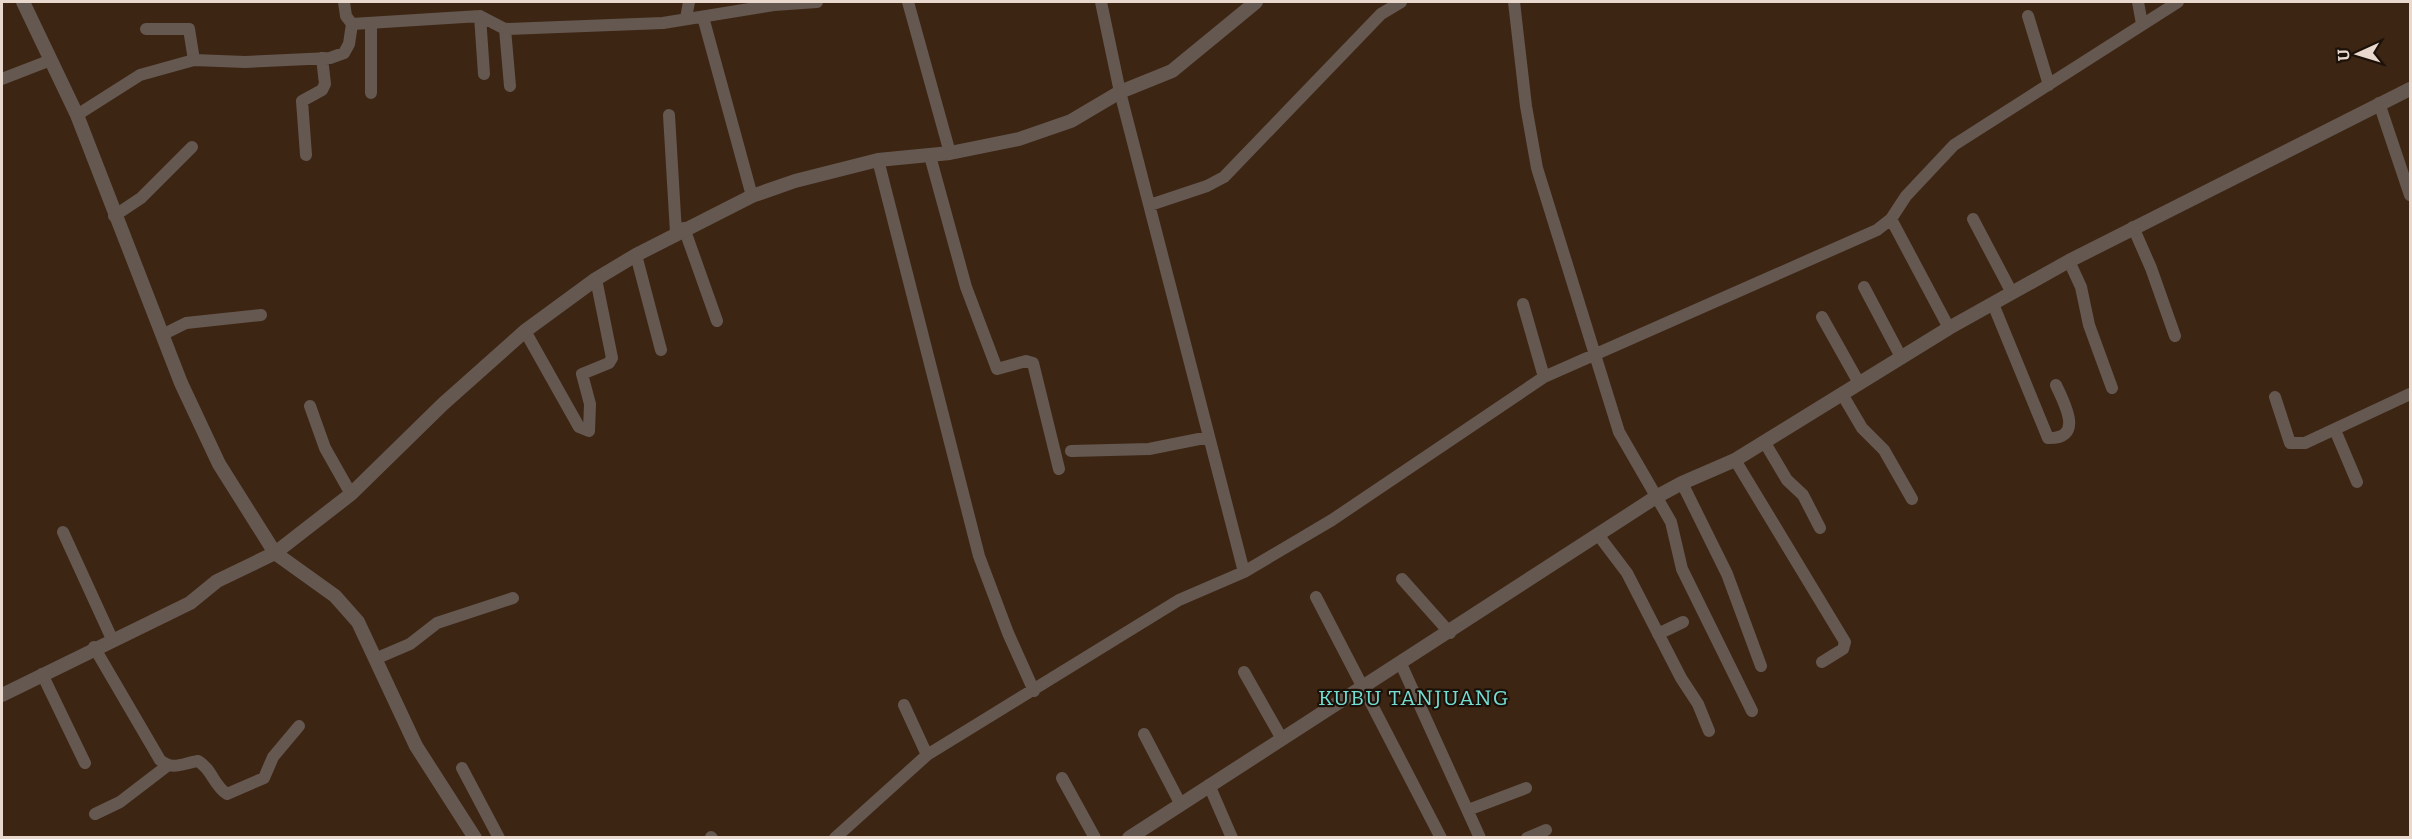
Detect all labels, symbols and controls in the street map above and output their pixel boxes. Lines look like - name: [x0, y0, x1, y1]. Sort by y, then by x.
- north arrow: [2328, 24, 2388, 84]
- text: U: [2334, 48, 2353, 62]
- district label: KUBU TANJUANG: [1318, 685, 1510, 711]

